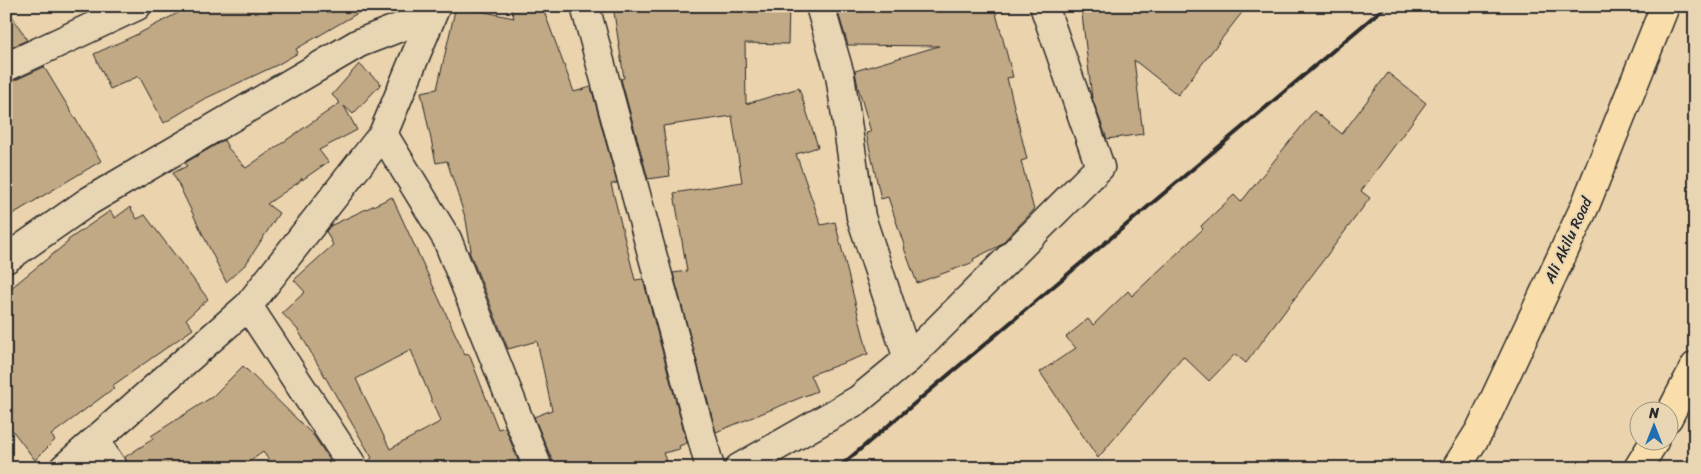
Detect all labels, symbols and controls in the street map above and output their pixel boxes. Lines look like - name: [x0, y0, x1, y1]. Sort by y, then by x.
- street label: Ali Akilu Road: [1536, 192, 1600, 288]
- text: N: [1648, 401, 1659, 426]
- north arrow: [1628, 402, 1678, 452]

